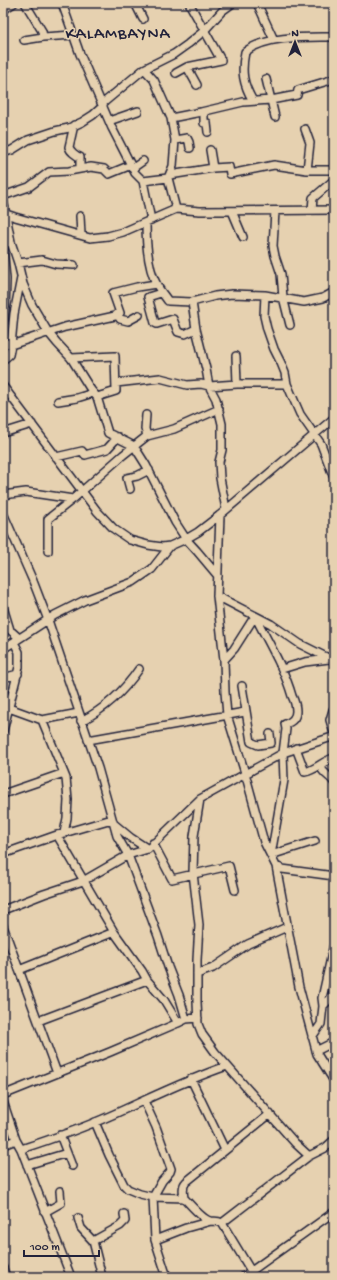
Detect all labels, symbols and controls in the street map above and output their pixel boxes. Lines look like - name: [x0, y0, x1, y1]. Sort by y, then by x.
- north arrow: [275, 22, 315, 62]
- district label: KALAMBAYNA: [65, 25, 171, 45]
- text: N: [291, 28, 299, 40]
- scale bar: [24, 1232, 99, 1258]
- text: 100 m: [29, 1241, 60, 1255]

